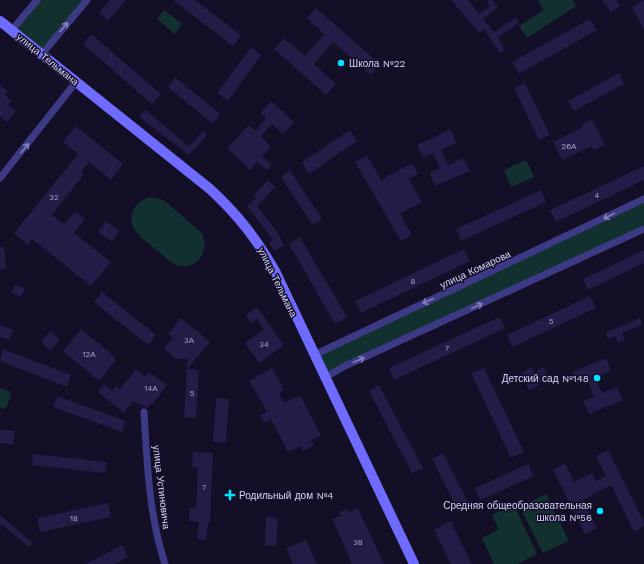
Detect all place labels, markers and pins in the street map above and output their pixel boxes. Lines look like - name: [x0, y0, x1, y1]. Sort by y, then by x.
- marker: Школа №22: [336, 58, 346, 68]
- place label: Школа №22: [349, 58, 406, 69]
- place label: Детский сад №148: [502, 373, 589, 384]
- marker: Детский сад №148: [592, 373, 602, 383]
- marker: Родильный дом №4: [224, 489, 236, 501]
- place label: Родильный дом №4: [239, 490, 333, 501]
- place label: Средняя общеобразовательная школа №56: [443, 500, 592, 523]
- marker: Средняя общеобразовательная школа №56: [595, 506, 605, 516]

